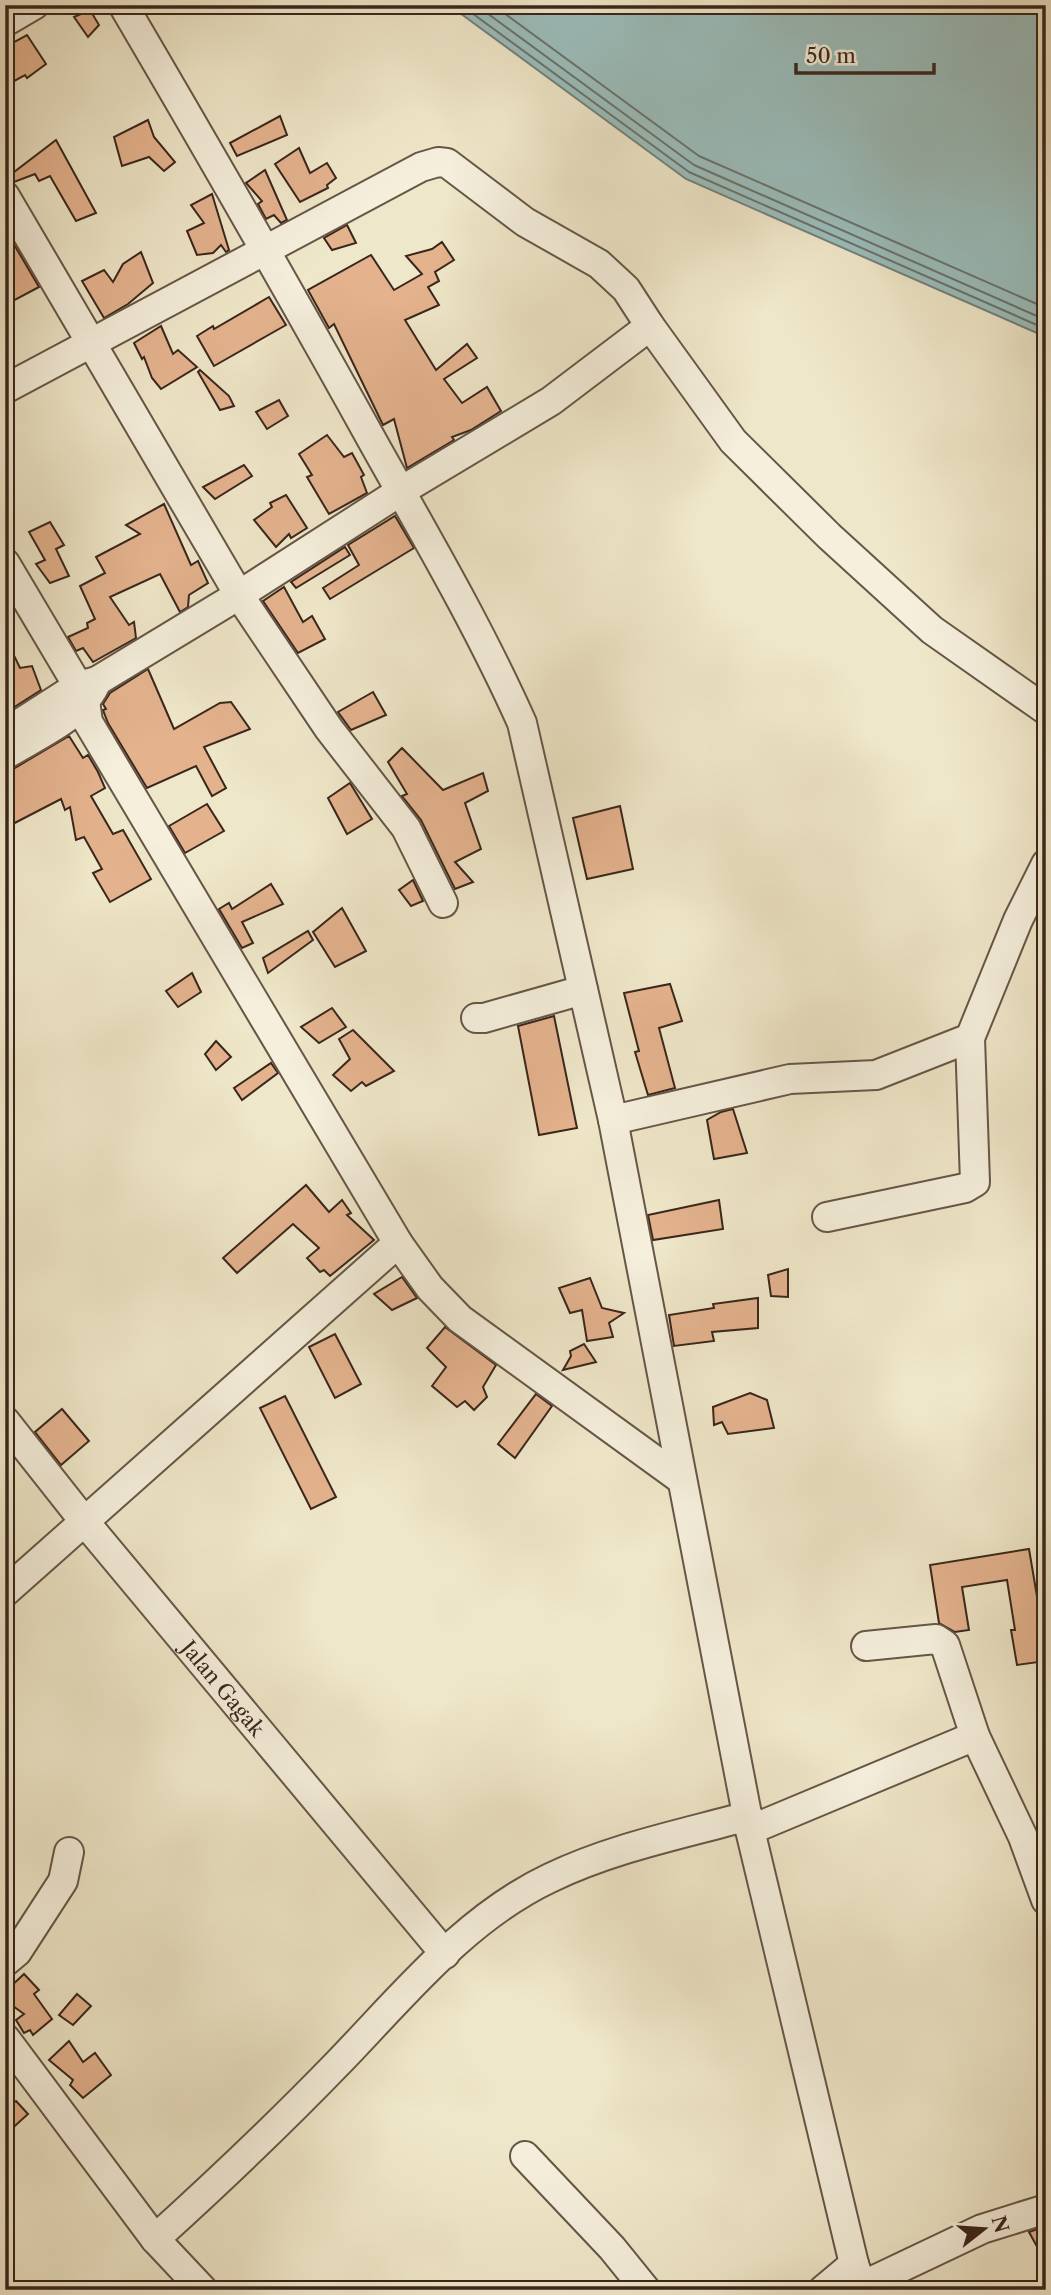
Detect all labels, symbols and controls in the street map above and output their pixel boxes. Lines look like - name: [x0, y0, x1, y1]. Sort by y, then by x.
- scale bar: [796, 32, 934, 76]
- text: 50 m: [806, 43, 856, 68]
- street label: Jalan Gagak: [174, 1633, 271, 1742]
- north arrow: [950, 2194, 1020, 2264]
- text: N: [986, 2213, 1013, 2235]

